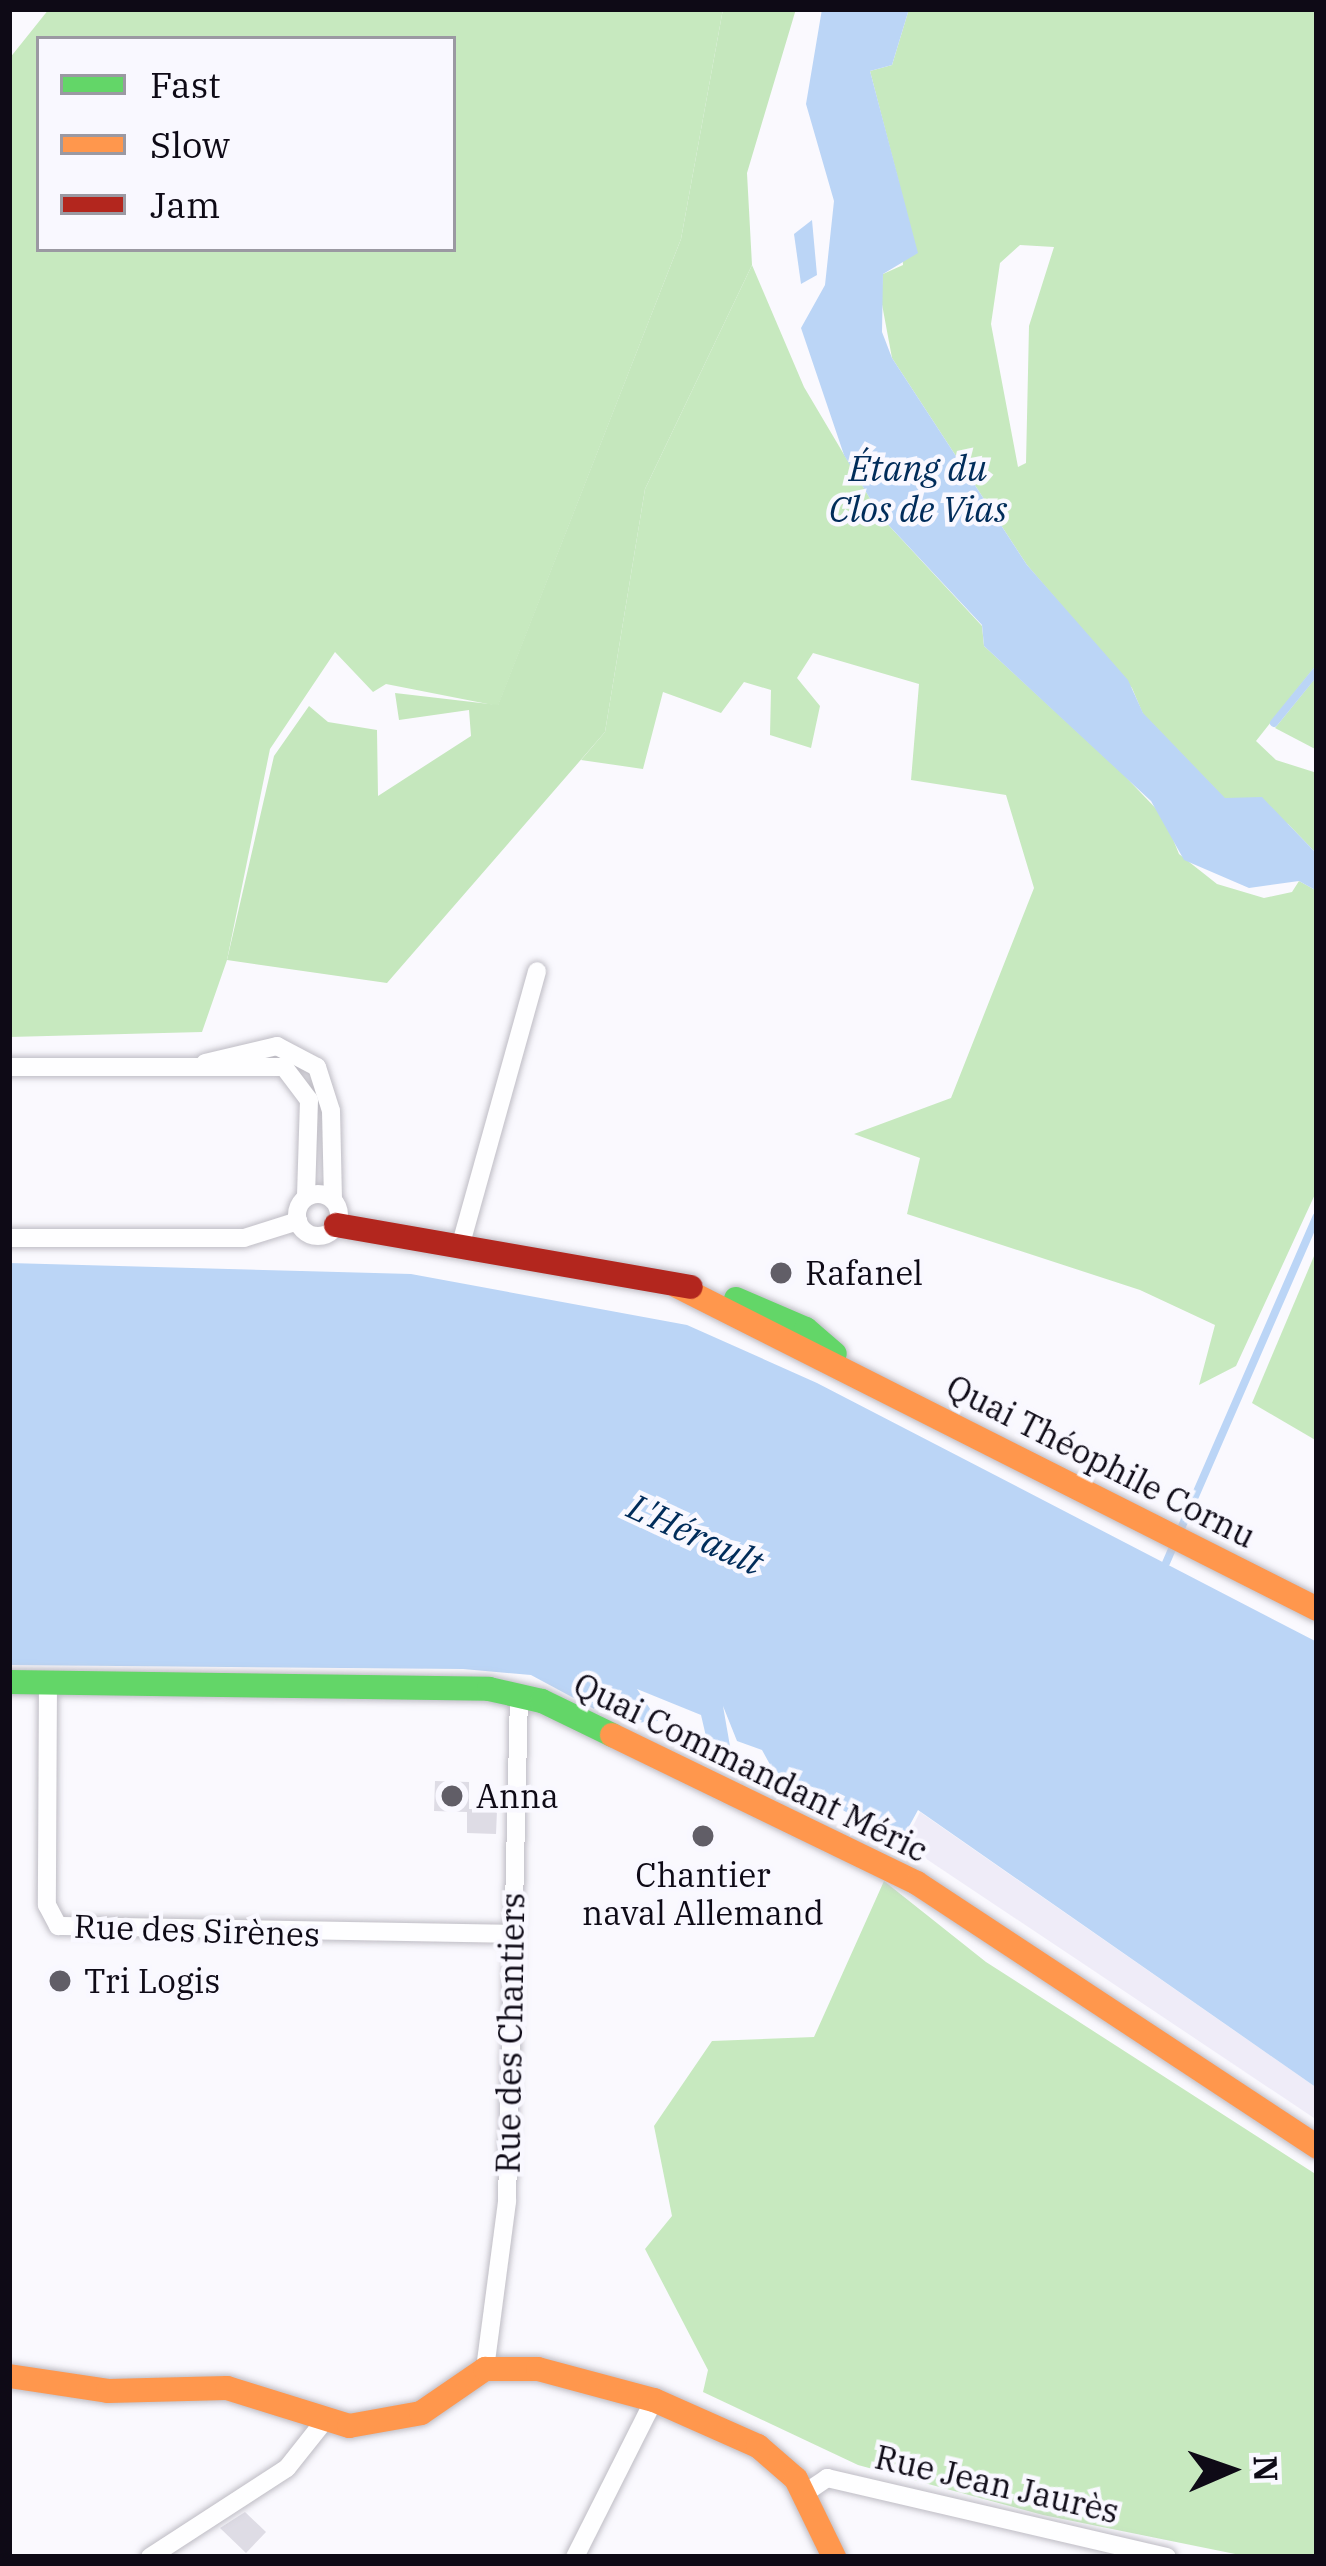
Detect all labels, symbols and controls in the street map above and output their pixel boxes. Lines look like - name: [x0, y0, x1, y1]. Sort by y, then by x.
- legend: [36, 36, 456, 252]
- text: Fast: [150, 61, 221, 108]
- text: Slow: [150, 121, 230, 168]
- text: Jam: [150, 181, 220, 228]
- water label: Étang du Clos de Vias: [829, 445, 1007, 530]
- place label: Rafanel: [805, 1253, 923, 1293]
- marker: Rafanel: [768, 1260, 794, 1286]
- street label: Quai Théophile Cornu: [940, 1366, 1262, 1556]
- water label: L'Hérault: [622, 1484, 770, 1584]
- street label: Quai Commandant Méric: [568, 1664, 934, 1870]
- place label: Anna: [476, 1776, 559, 1816]
- marker: Anna: [439, 1783, 465, 1809]
- marker: Chantier naval Allemand: [690, 1823, 716, 1849]
- place label: Chantier naval Allemand: [582, 1855, 824, 1933]
- street label: Rue des Chantiers: [488, 1892, 532, 2174]
- street label: Rue des Sirènes: [73, 1906, 321, 1954]
- place label: Tri Logis: [84, 1961, 220, 2001]
- marker: Tri Logis: [47, 1968, 73, 1994]
- north arrow: [1170, 2410, 1290, 2530]
- street label: Rue Jean Jaurès: [871, 2437, 1123, 2531]
- text: N: [1245, 2455, 1288, 2483]

